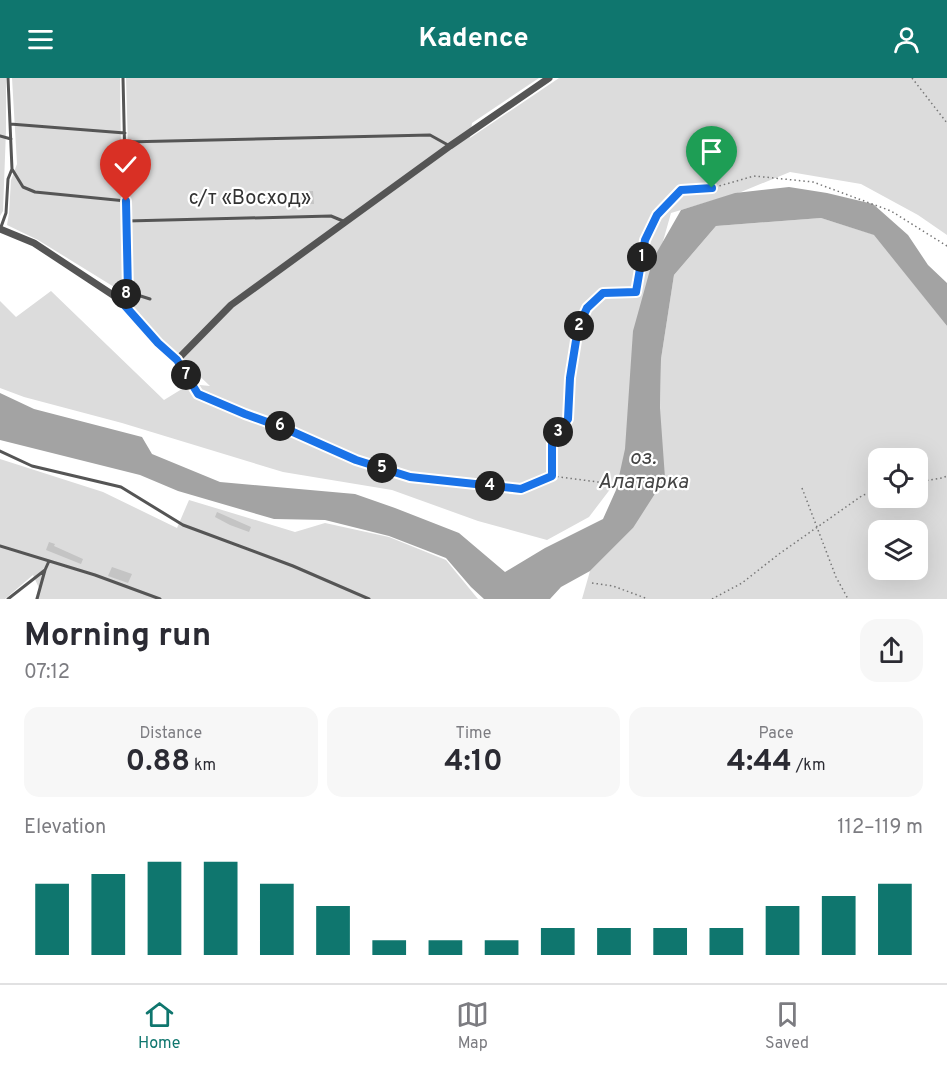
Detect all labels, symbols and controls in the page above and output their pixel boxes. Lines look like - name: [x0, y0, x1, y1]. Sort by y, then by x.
- text: Kadence: [419, 22, 528, 56]
- icon: menu: [24, 23, 57, 56]
- icon: person: [890, 23, 923, 56]
- pin: [686, 126, 737, 188]
- icon: arrive: [695, 135, 728, 168]
- pin: [100, 139, 151, 201]
- icon: check: [109, 148, 142, 181]
- park label: с/т «Восход»: [189, 186, 311, 212]
- pin: 1: [627, 242, 657, 272]
- text: 1: [639, 247, 645, 267]
- pin: 8: [111, 279, 141, 309]
- text: 8: [121, 284, 131, 304]
- pin: 2: [564, 311, 594, 341]
- text: 2: [574, 316, 584, 336]
- pin: 7: [171, 360, 201, 390]
- text: 7: [182, 365, 190, 385]
- pin: 6: [265, 411, 295, 441]
- text: 6: [275, 416, 285, 436]
- pin: 3: [543, 417, 573, 447]
- text: 3: [553, 422, 563, 442]
- water label: оз. Алатарка: [598, 445, 688, 496]
- map controls: [868, 448, 928, 580]
- button: locate: [868, 448, 928, 508]
- pin: 5: [367, 453, 397, 483]
- text: 5: [377, 458, 387, 478]
- pin: 4: [475, 471, 505, 501]
- text: 4: [485, 476, 495, 496]
- button: layers: [868, 520, 928, 580]
- text: Morning run: [24, 616, 211, 658]
- button: share: [860, 619, 923, 682]
- text: 07:12: [24, 660, 70, 686]
- text: Distance: [139, 724, 202, 744]
- text: Time: [456, 724, 491, 744]
- text: Pace: [759, 724, 794, 744]
- text: 0.88: [125, 744, 190, 781]
- text: 4:10: [444, 744, 503, 781]
- text: 4:44: [727, 744, 792, 781]
- text: km: [190, 756, 216, 776]
- text: /km: [792, 756, 826, 776]
- text: Elevation: [24, 815, 106, 841]
- text: 112–119 m: [837, 815, 923, 841]
- tab: Home: [138, 998, 180, 1054]
- tab: Map: [456, 998, 489, 1054]
- tab: Saved: [765, 998, 809, 1054]

